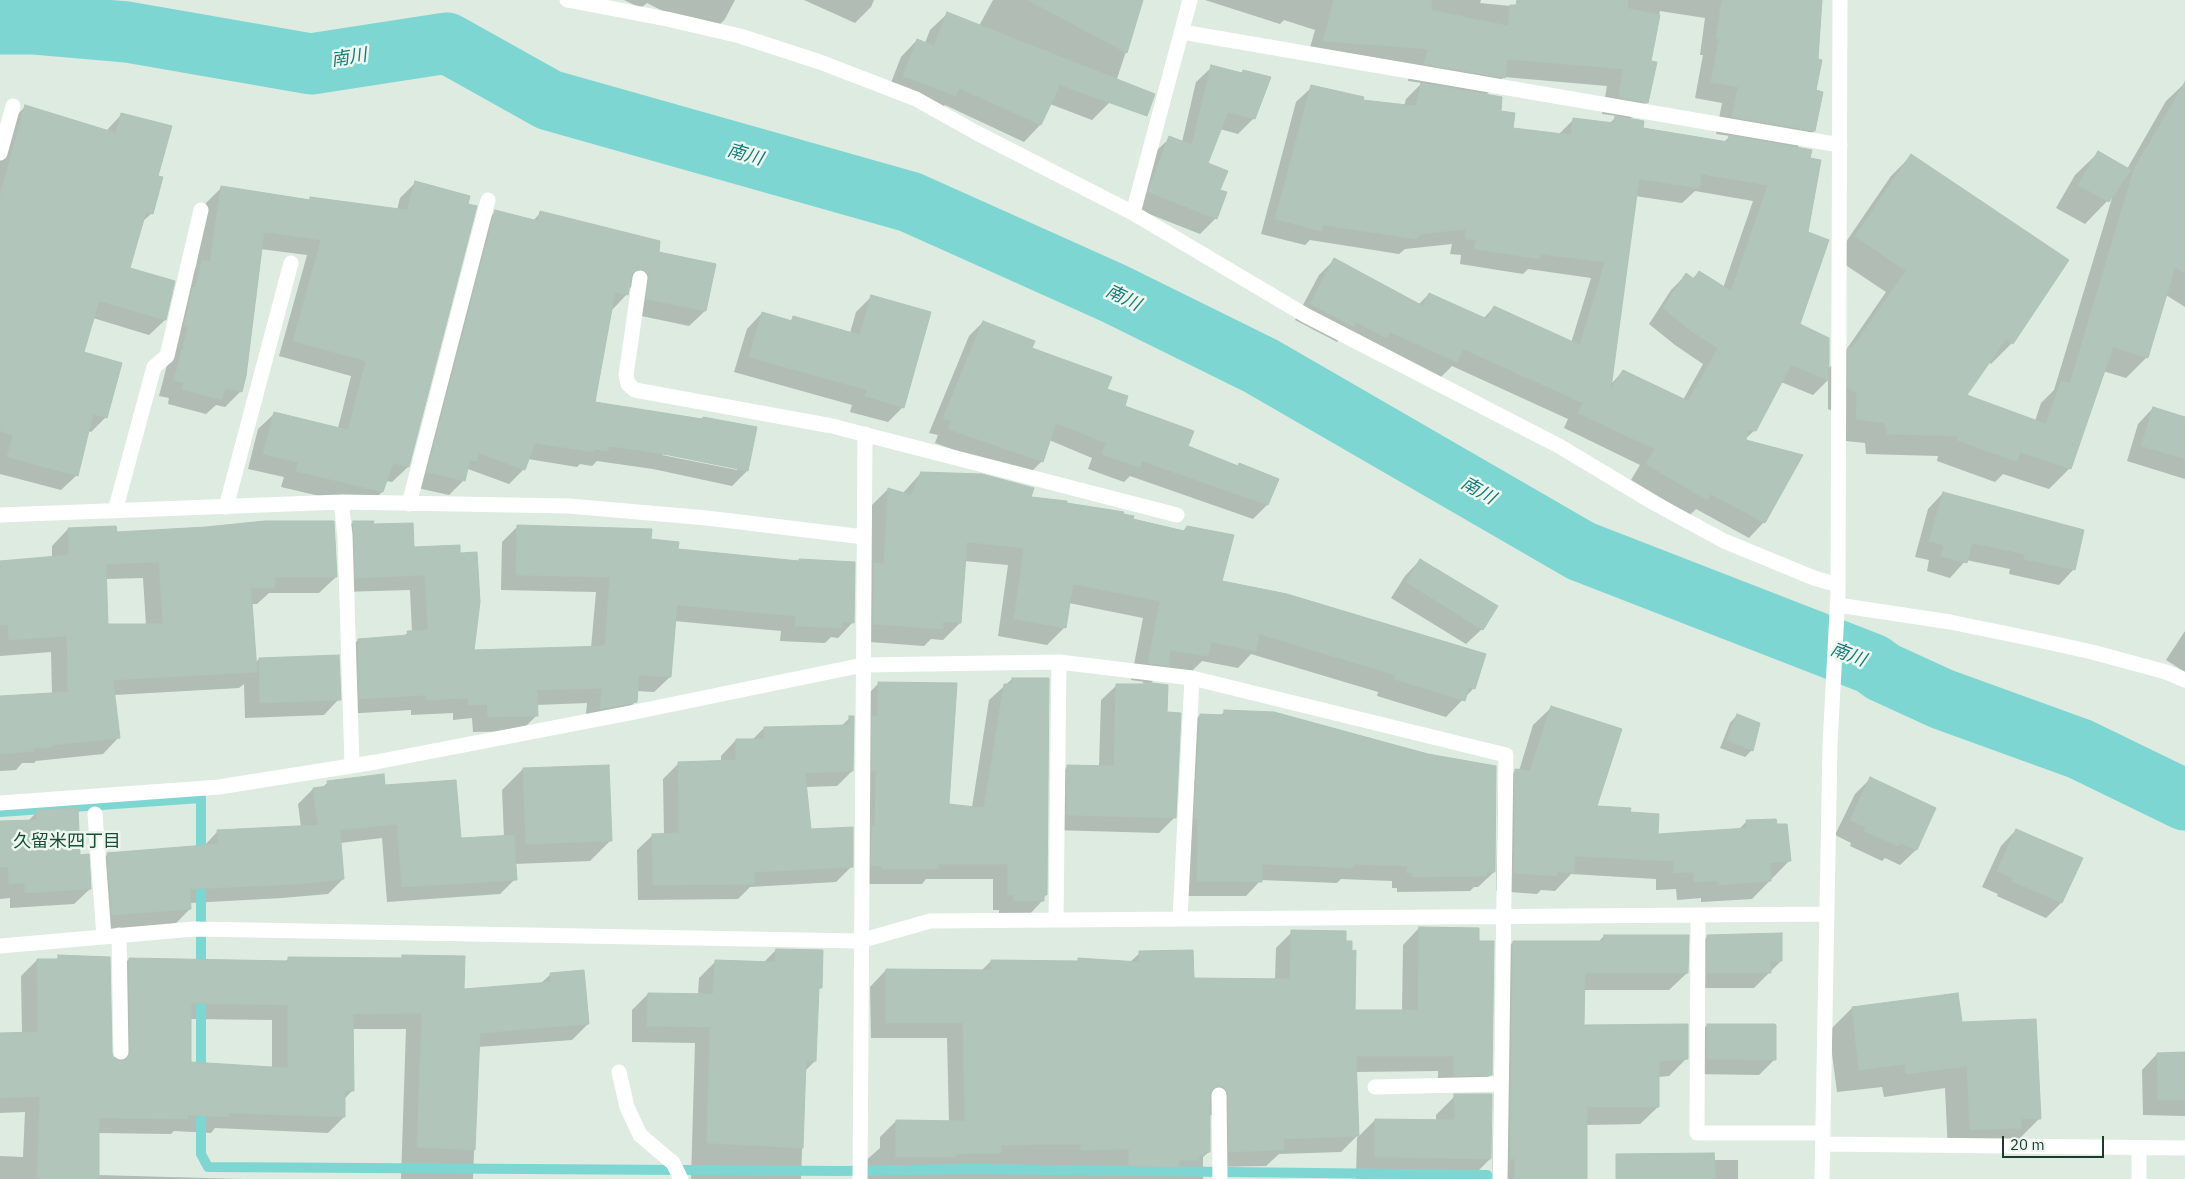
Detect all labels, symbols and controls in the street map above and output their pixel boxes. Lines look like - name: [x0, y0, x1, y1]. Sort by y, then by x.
- water label: 南川: [330, 45, 368, 71]
- water label: 南川: [725, 140, 765, 170]
- water label: 南川: [1102, 280, 1144, 316]
- water label: 南川: [1457, 473, 1499, 509]
- water label: 南川: [1827, 638, 1869, 672]
- district label: 久留米四丁目: [13, 831, 121, 853]
- scale bar: [2005, 1126, 2108, 1158]
- text: 20 m: [2010, 1135, 2045, 1154]

